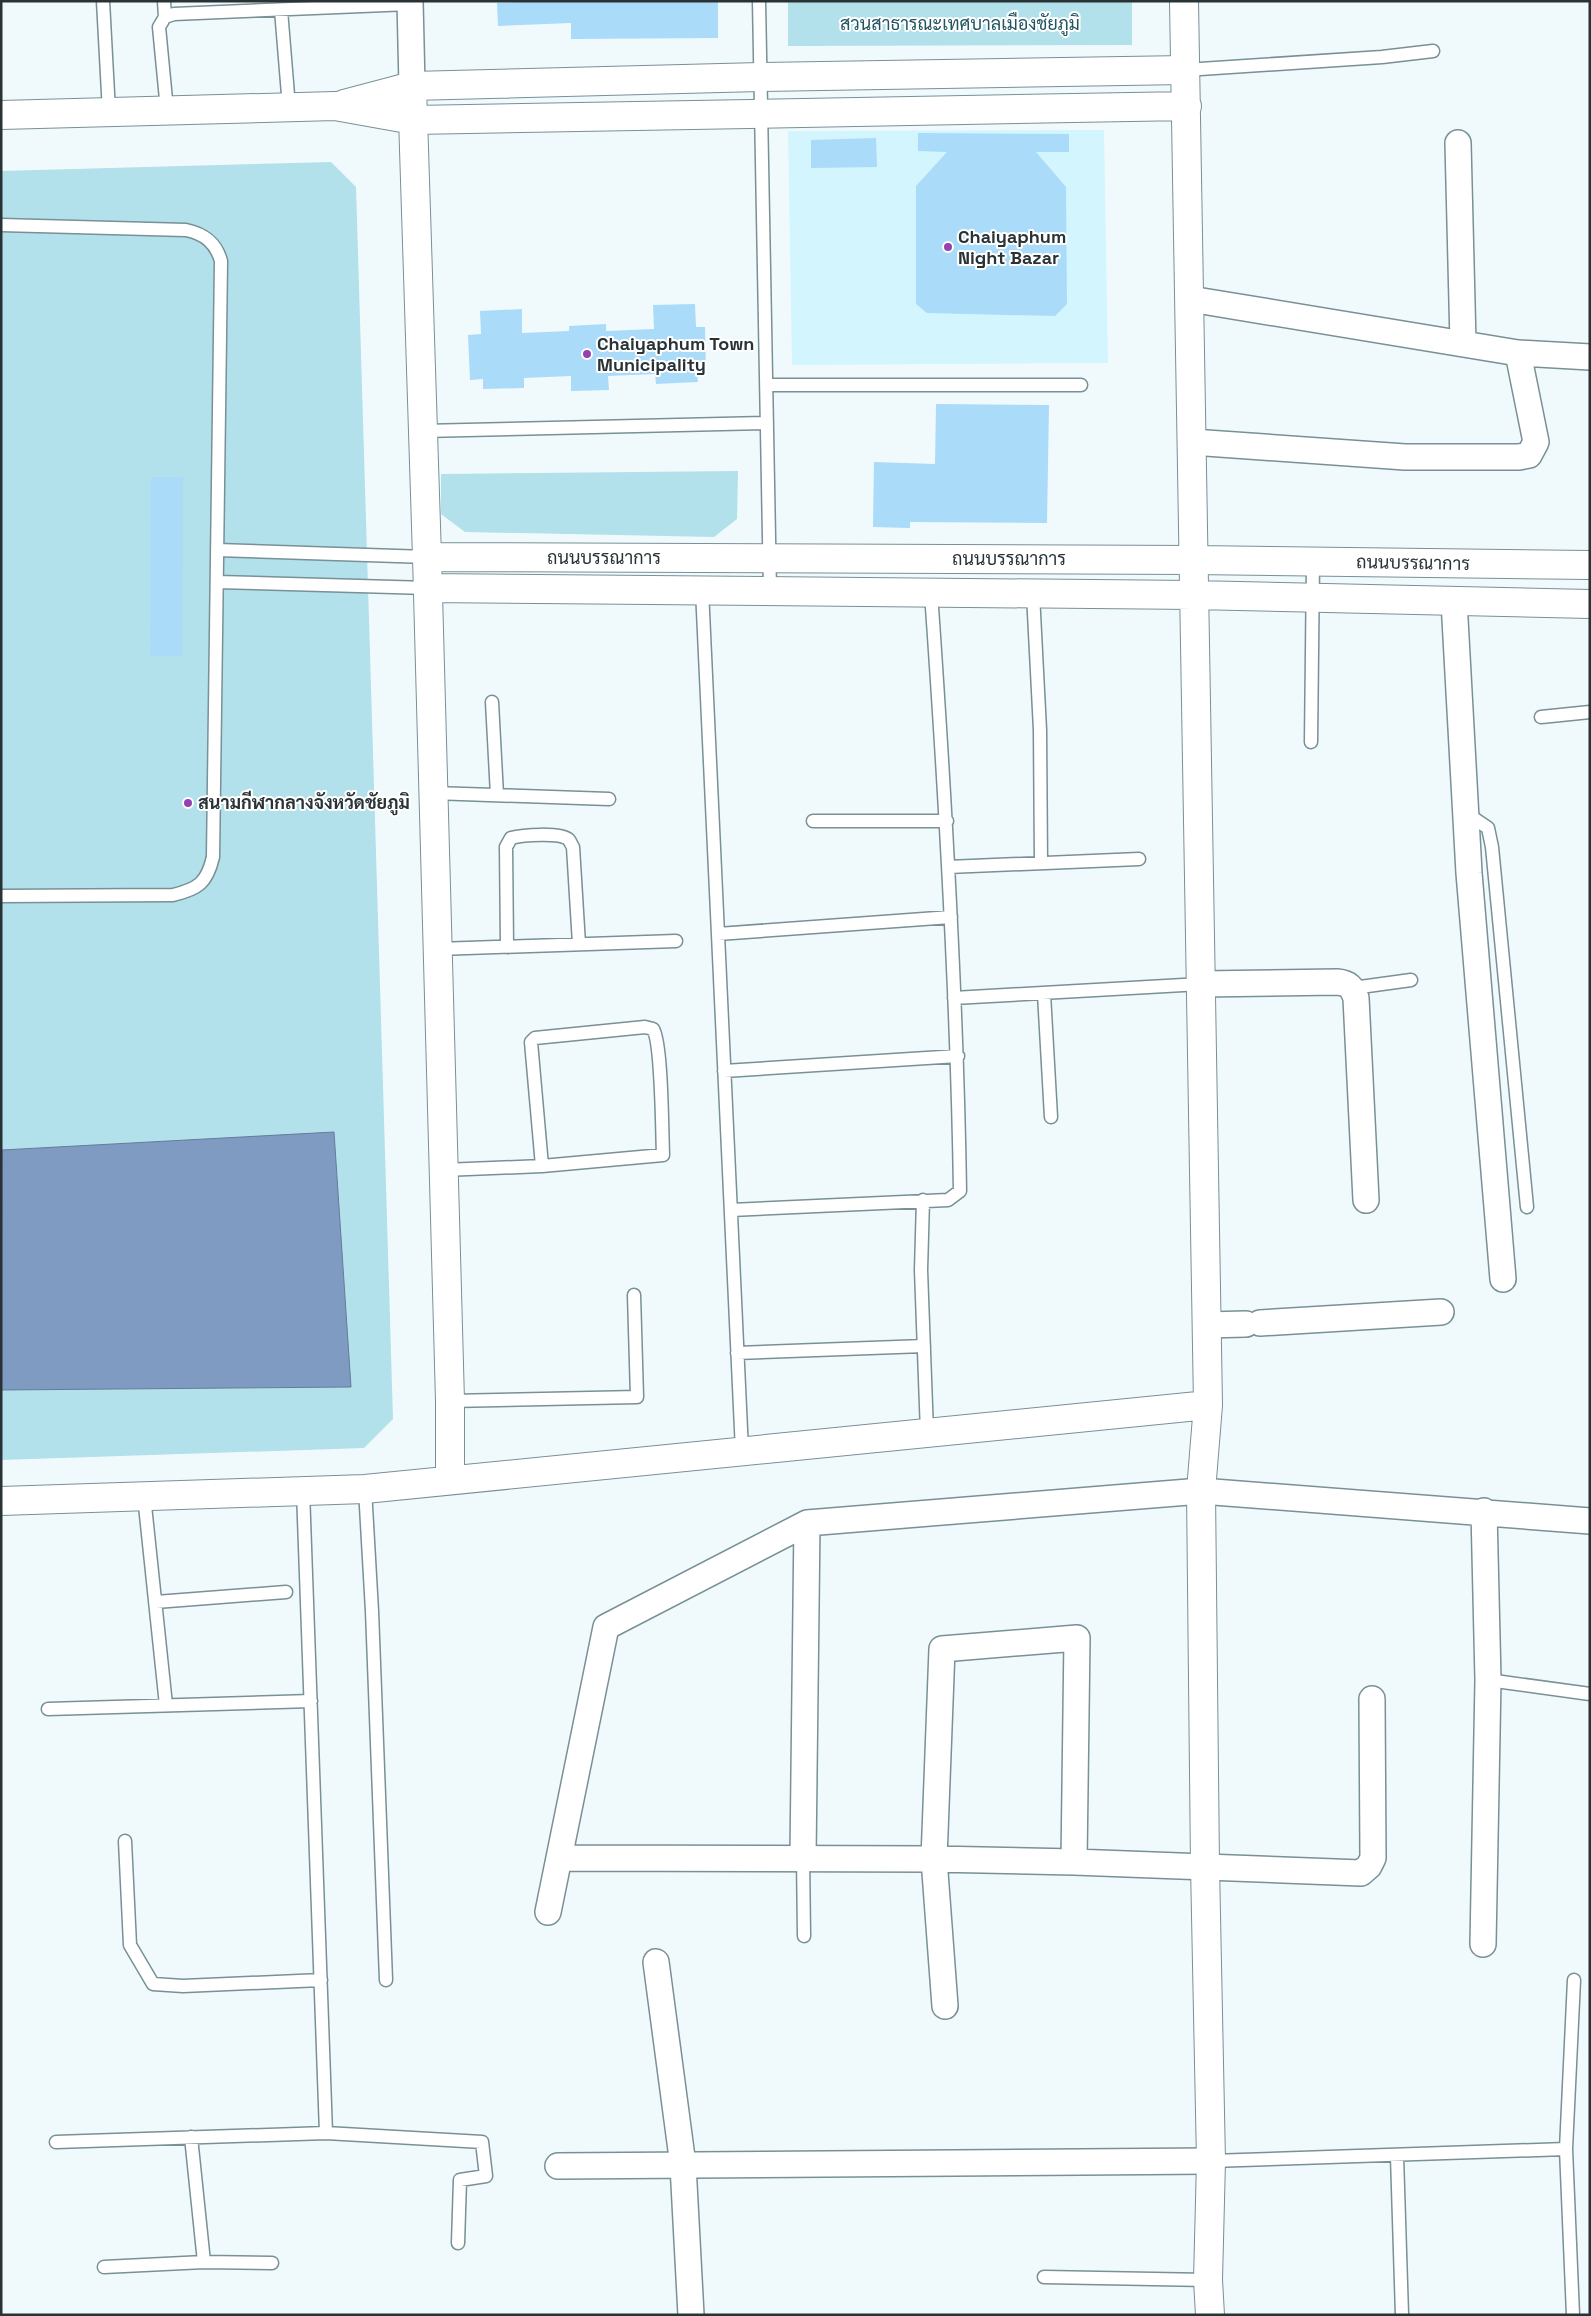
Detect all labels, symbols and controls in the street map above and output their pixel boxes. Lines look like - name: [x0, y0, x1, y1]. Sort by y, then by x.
- park label: สวนสาธารณะเทศบาลเมืองชัยภูมิ: [840, 12, 1080, 37]
- place label: Chaiyaphum Night Bazar: [958, 225, 1066, 269]
- marker: Chaiyaphum Night Bazar: [942, 241, 954, 253]
- place label: Chaiyaphum Town Municipality: [597, 332, 754, 376]
- marker: Chaiyaphum Town Municipality: [581, 348, 593, 360]
- street label: ถนนบรรณาการ: [547, 546, 661, 569]
- street label: ถนนบรรณาการ: [952, 547, 1066, 570]
- street label: ถนนบรรณาการ: [1356, 550, 1470, 575]
- place label: สนามกีฬากลางจังหวัดชัยภูมิ: [198, 790, 410, 816]
- marker: สนามกีฬากลางจังหวัดชัยภูมิ: [182, 797, 194, 809]

